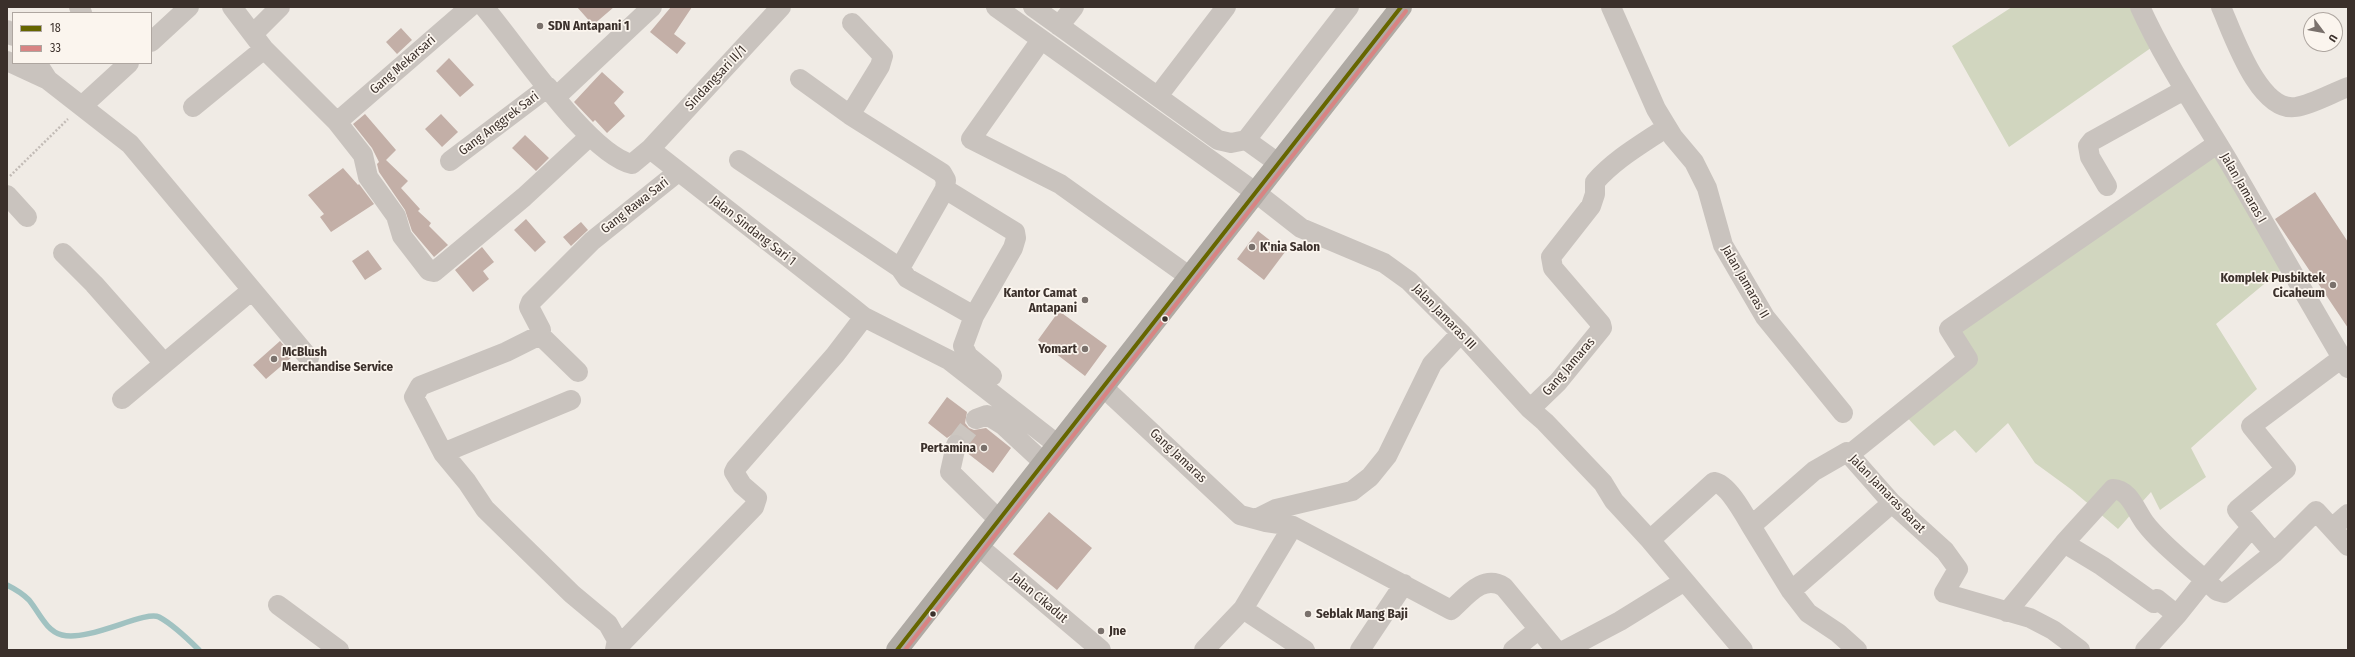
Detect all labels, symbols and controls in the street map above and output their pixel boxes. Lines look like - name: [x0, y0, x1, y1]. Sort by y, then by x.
- legend: [12, 12, 152, 64]
- north arrow: [2303, 12, 2343, 52]
- place label: SDN Antapani 1: [548, 18, 630, 34]
- text: 18: [50, 21, 61, 35]
- marker: SDN Antapani 1: [535, 21, 545, 31]
- street label: Gang Mekarsari: [367, 32, 439, 98]
- text: U: [2326, 32, 2340, 44]
- text: 33: [50, 41, 61, 55]
- street label: Sindangsari II/1: [682, 42, 750, 114]
- street label: Gang Anggrek Sari: [456, 89, 542, 159]
- street label: Jalan Jamaras I: [2217, 150, 2269, 226]
- street label: Gang Rawa Sari: [598, 175, 672, 237]
- street label: Jalan Sindang Sari 1: [707, 193, 799, 269]
- place label: K'nia Salon: [1260, 239, 1320, 255]
- marker: K'nia Salon: [1247, 242, 1257, 252]
- street label: Jalan Jamaras II: [1718, 243, 1772, 321]
- place label: Komplek Pusbiktek Cicaheum: [2221, 270, 2325, 301]
- marker: Komplek Pusbiktek Cicaheum: [2328, 280, 2338, 290]
- street label: Jalan Jamaras III: [1409, 281, 1479, 353]
- place label: Kantor Camat Antapani: [1003, 285, 1077, 316]
- marker: Kantor Camat Antapani: [1080, 295, 1090, 305]
- unlabelled marker: [1160, 314, 1170, 324]
- street label: Gang Jamaras: [1539, 335, 1599, 399]
- place label: Yomart: [1038, 341, 1077, 357]
- place label: McBlush Merchandise Service: [282, 344, 393, 375]
- marker: Yomart: [1080, 344, 1090, 354]
- marker: McBlush Merchandise Service: [269, 354, 279, 364]
- street label: Gang Jamaras: [1146, 426, 1210, 486]
- place label: Pertamina: [921, 440, 976, 456]
- marker: Pertamina: [979, 443, 989, 453]
- street label: Jalan Jamaras Barat: [1846, 452, 1928, 536]
- street label: Jalan Cikadut: [1007, 570, 1071, 626]
- place label: Seblak Mang Baji: [1316, 606, 1408, 622]
- unlabelled marker: [928, 609, 938, 619]
- marker: Seblak Mang Baji: [1303, 609, 1313, 619]
- place label: Jne: [1109, 623, 1126, 639]
- marker: Jne: [1096, 626, 1106, 636]

